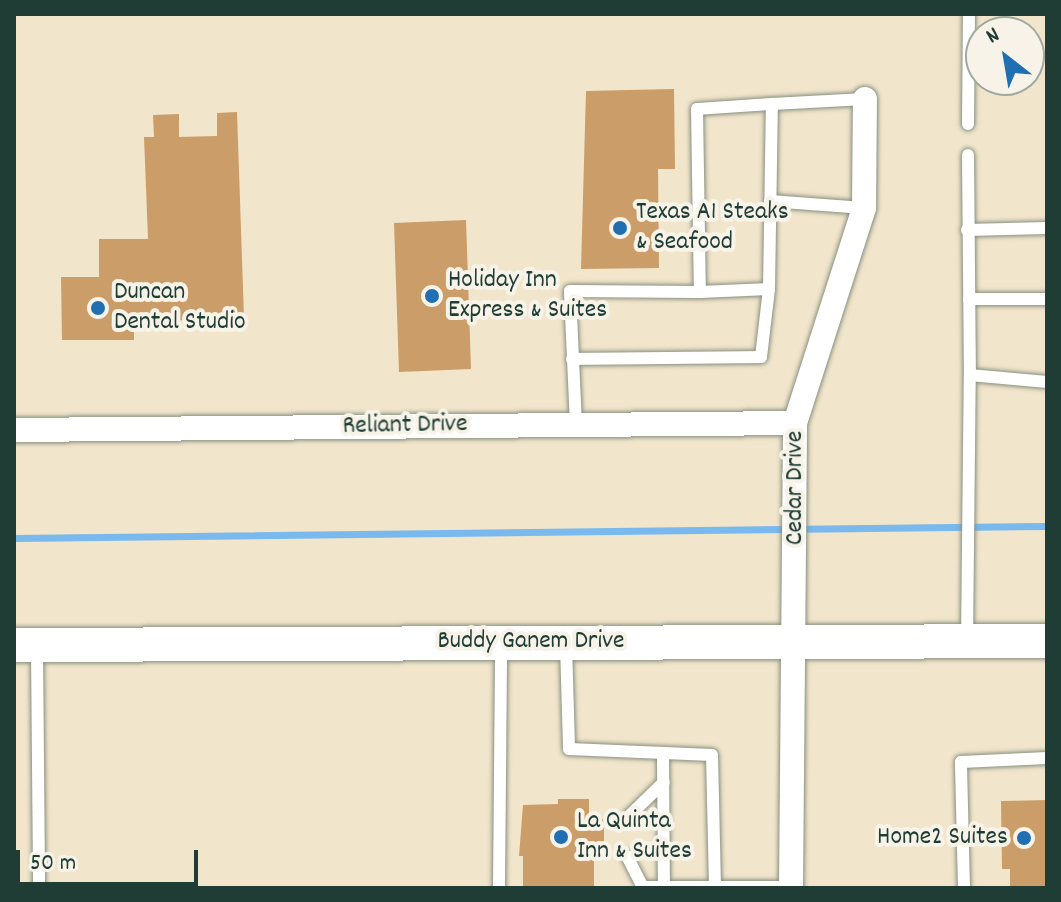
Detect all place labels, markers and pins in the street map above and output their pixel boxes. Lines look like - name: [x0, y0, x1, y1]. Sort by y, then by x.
- place label: Texas A1 Steaks & Seafood: [636, 197, 789, 258]
- marker: Texas A1 Steaks & Seafood: [611, 219, 629, 237]
- place label: Holiday Inn Express & Suites: [448, 265, 607, 326]
- place label: Duncan Dental Studio: [114, 277, 246, 338]
- marker: Holiday Inn Express & Suites: [423, 287, 441, 305]
- marker: Duncan Dental Studio: [89, 299, 107, 317]
- place label: La Quinta Inn & Suites: [577, 806, 692, 868]
- place label: Home2 Suites: [877, 822, 1008, 854]
- marker: La Quinta Inn & Suites: [552, 828, 570, 846]
- marker: Home2 Suites: [1015, 829, 1033, 847]

